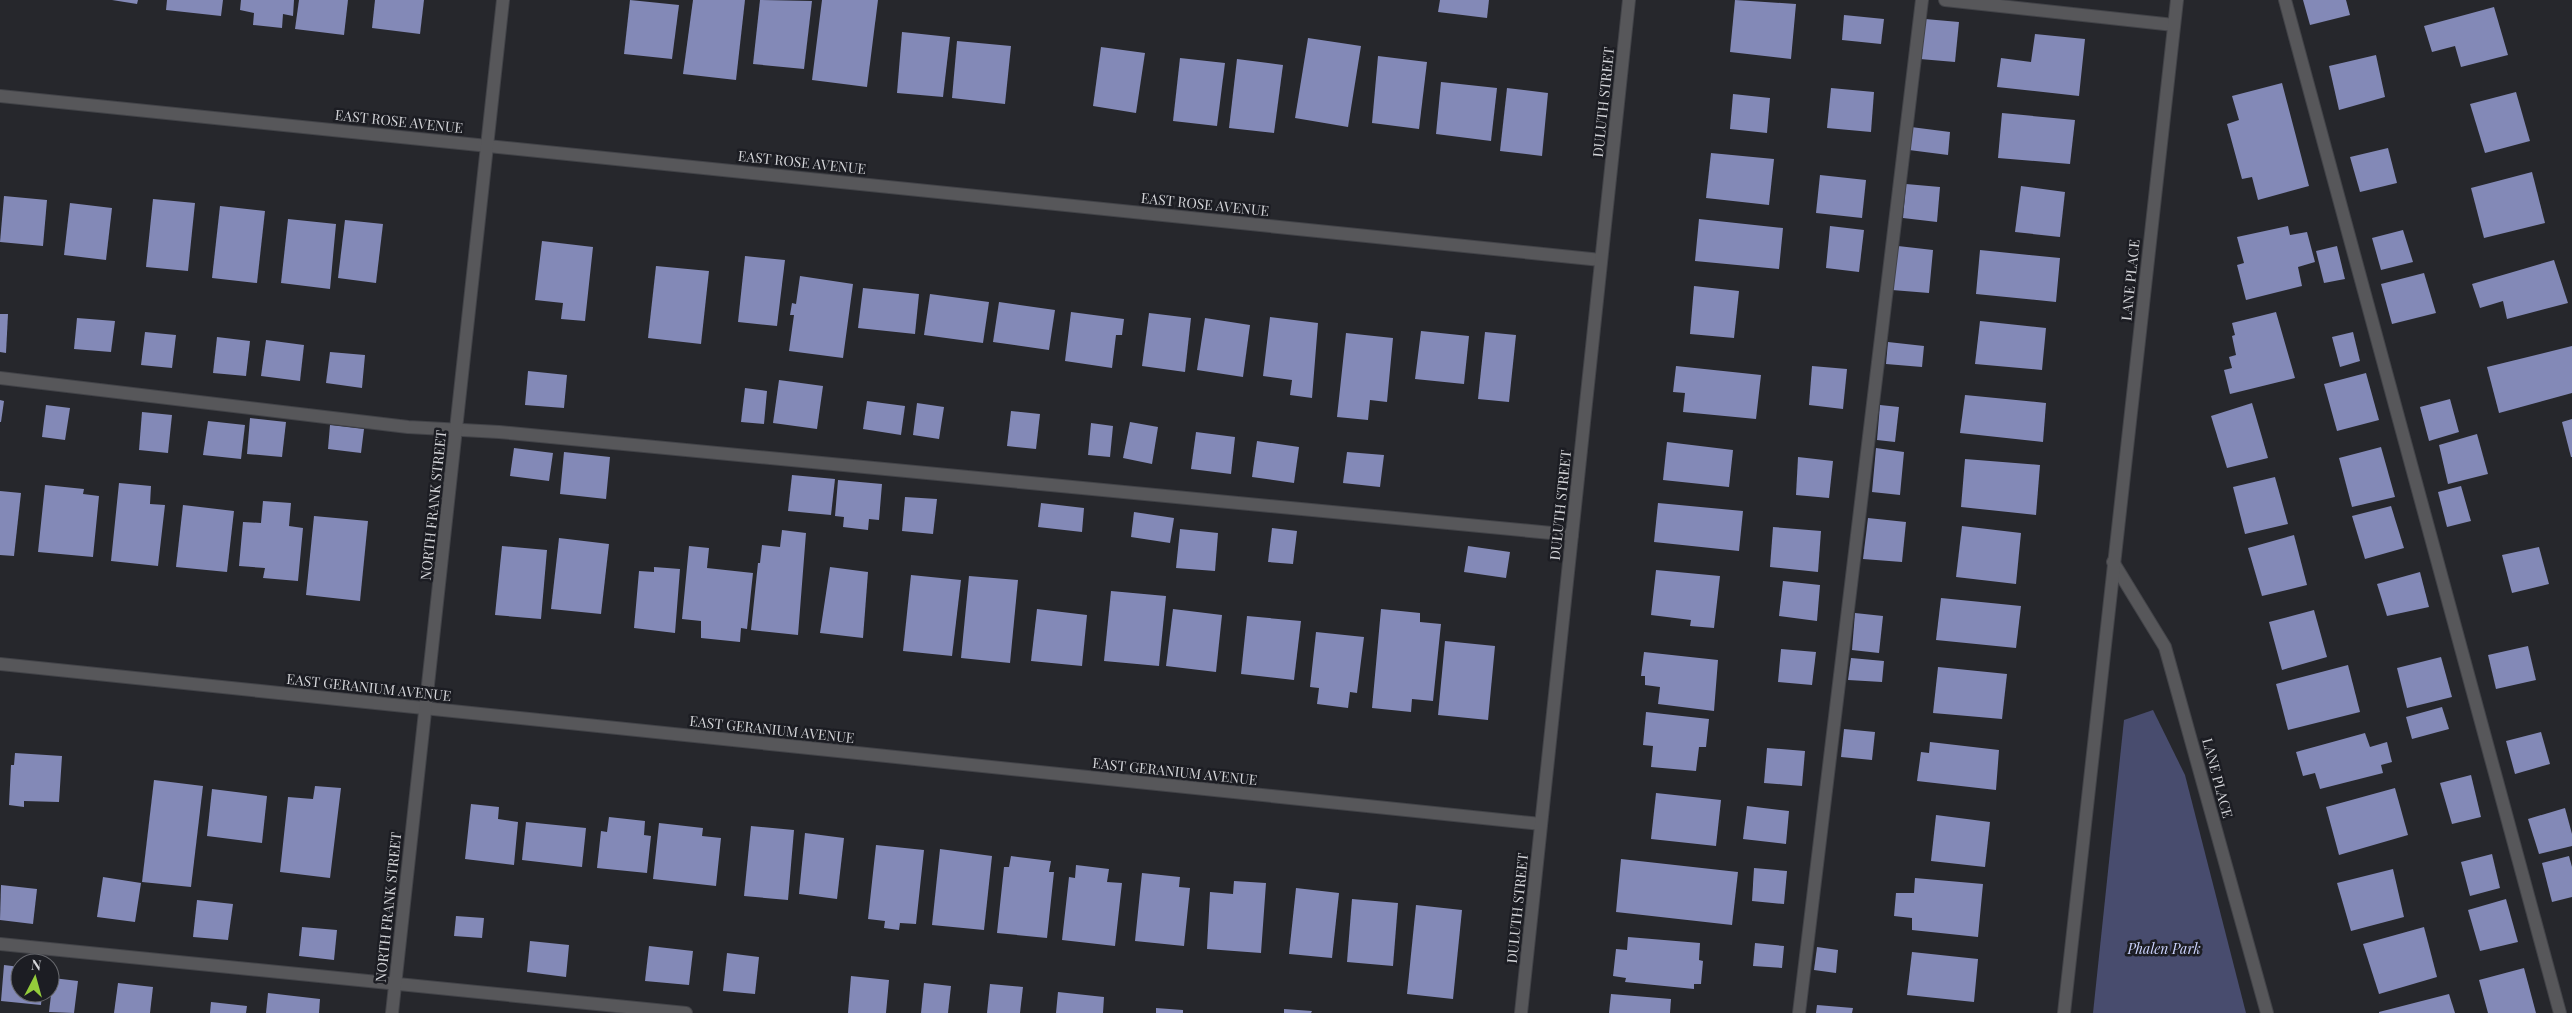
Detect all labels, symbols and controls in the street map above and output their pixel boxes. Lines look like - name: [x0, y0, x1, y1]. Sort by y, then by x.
- street label: DULUTH STREET: [1588, 45, 1618, 158]
- street label: EAST ROSE AVENUE: [334, 105, 464, 137]
- street label: EAST ROSE AVENUE: [737, 146, 867, 178]
- street label: EAST ROSE AVENUE: [1140, 188, 1270, 220]
- street label: LANE PLACE: [2116, 238, 2144, 322]
- street label: NORTH FRANK STREET: [416, 429, 450, 581]
- street label: DULUTH STREET: [1545, 448, 1575, 561]
- street label: EAST GERANIUM AVENUE: [286, 669, 452, 705]
- street label: EAST GERANIUM AVENUE: [689, 711, 855, 747]
- street label: LANE PLACE: [2198, 736, 2238, 820]
- street label: EAST GERANIUM AVENUE: [1092, 753, 1258, 789]
- street label: NORTH FRANK STREET: [371, 831, 405, 983]
- street label: DULUTH STREET: [1502, 851, 1532, 964]
- park label: Phalen Park: [2126, 939, 2201, 958]
- north arrow: [10, 953, 60, 1003]
- text: N: [30, 955, 42, 975]

